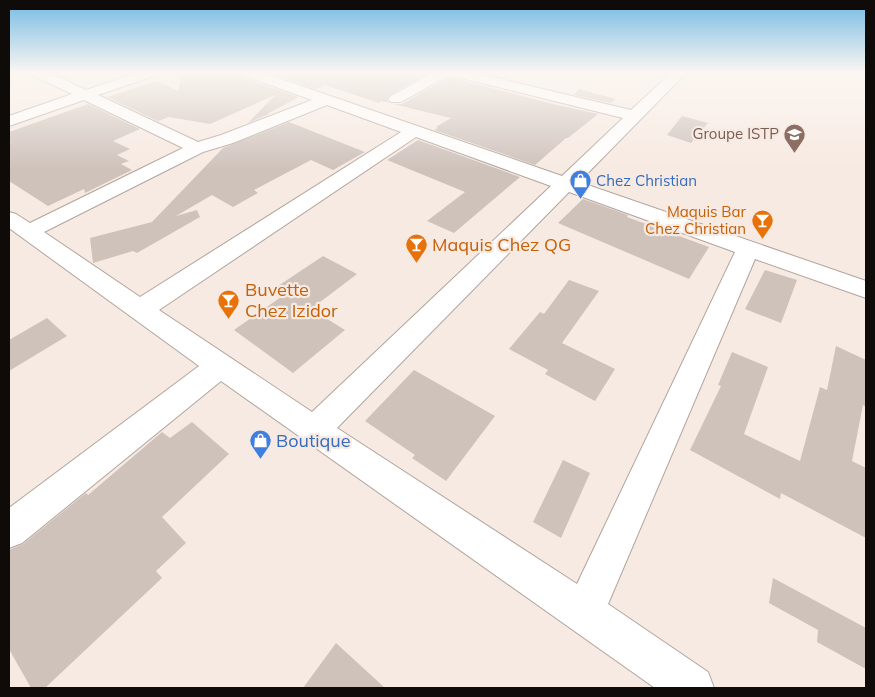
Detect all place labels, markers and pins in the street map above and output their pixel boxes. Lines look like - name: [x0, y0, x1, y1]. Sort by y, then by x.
- school or university icon: Groupe ISTP: [783, 122, 807, 153]
- place label: Groupe ISTP: [693, 124, 779, 143]
- shop icon: Chez Christian: [568, 169, 592, 200]
- place label: Chez Christian: [596, 171, 697, 190]
- place label: Maquis Bar Chez Christian: [645, 202, 747, 238]
- bar icon: Maquis Bar Chez Christian: [750, 209, 774, 240]
- bar icon: Maquis Chez QG: [404, 233, 428, 264]
- place label: Maquis Chez QG: [432, 233, 571, 256]
- place label: Buvette Chez Izidor: [245, 278, 338, 322]
- bar icon: Buvette Chez Izidor: [217, 288, 241, 319]
- shop icon: Boutique: [248, 429, 272, 460]
- place label: Boutique: [276, 429, 350, 452]

